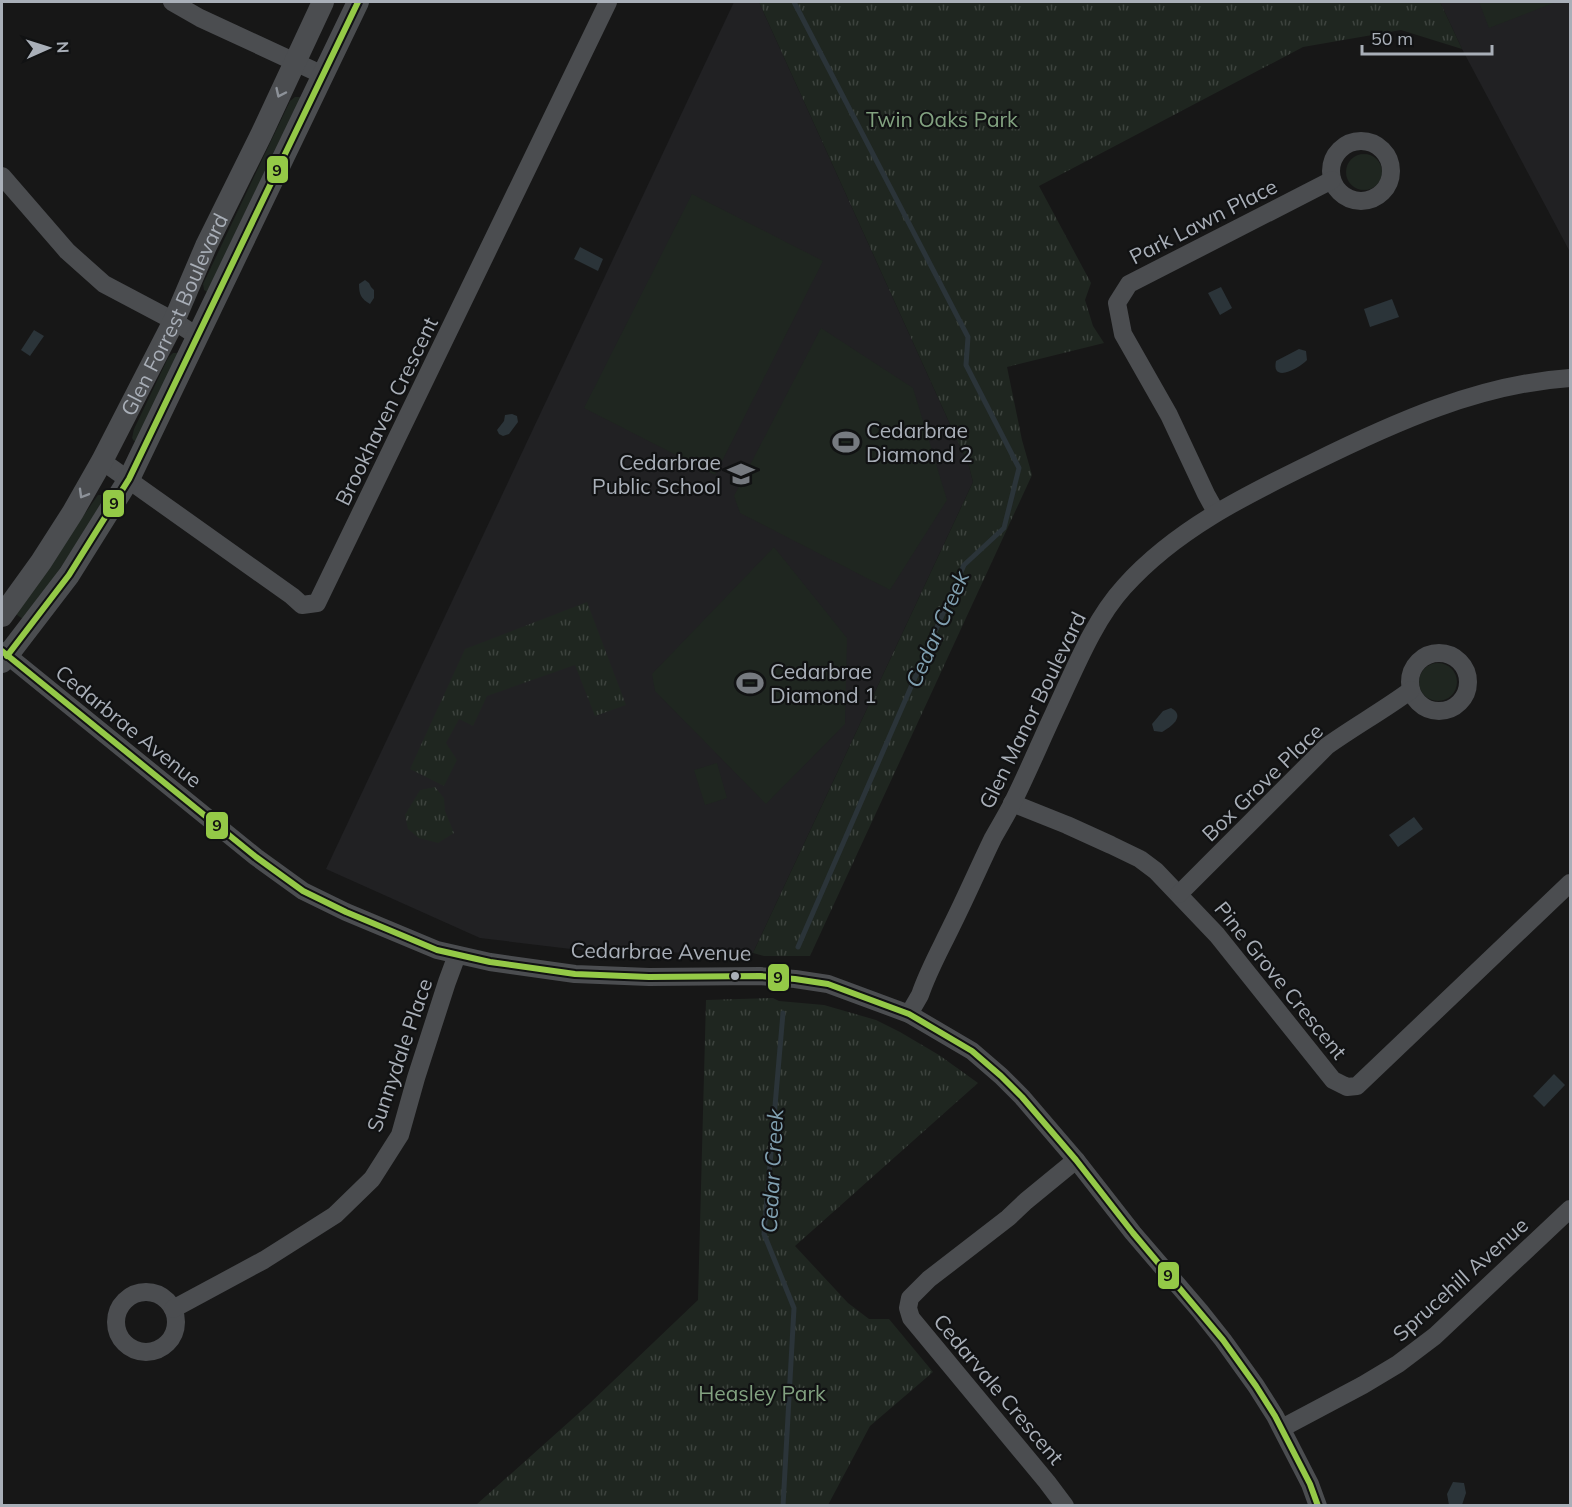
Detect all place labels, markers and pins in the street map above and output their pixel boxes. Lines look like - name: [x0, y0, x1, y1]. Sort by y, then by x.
- place label: Cedarbrae Diamond 2: [866, 417, 973, 467]
- sports icon: Cedarbrae Diamond 2: [831, 427, 861, 457]
- place label: Cedarbrae Public School: [592, 449, 721, 499]
- school or university icon: Cedarbrae Public School: [726, 459, 756, 489]
- place label: Cedarbrae Diamond 1: [770, 658, 877, 708]
- sports icon: Cedarbrae Diamond 1: [735, 668, 765, 698]
- unlabelled marker: [729, 970, 741, 982]

